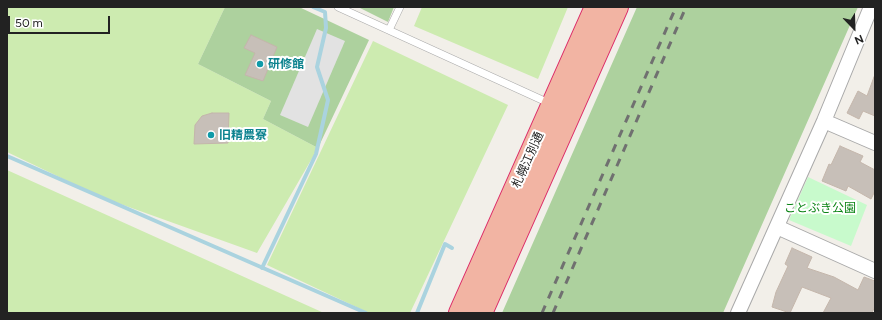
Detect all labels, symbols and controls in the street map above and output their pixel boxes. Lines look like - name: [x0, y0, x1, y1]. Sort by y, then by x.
- scale bar: [10, 8, 112, 34]
- north arrow: [834, 8, 874, 48]
- text: 50 m: [15, 16, 43, 30]
- text: N: [852, 32, 865, 47]
- place label: 研修館: [268, 57, 304, 71]
- marker: 研修館: [255, 59, 265, 69]
- place label: 旧精農寮: [219, 128, 267, 142]
- marker: 旧精農寮: [206, 130, 216, 140]
- street label: 札幌江別通: [509, 130, 547, 190]
- park label: ことぶき公園: [784, 201, 856, 215]

